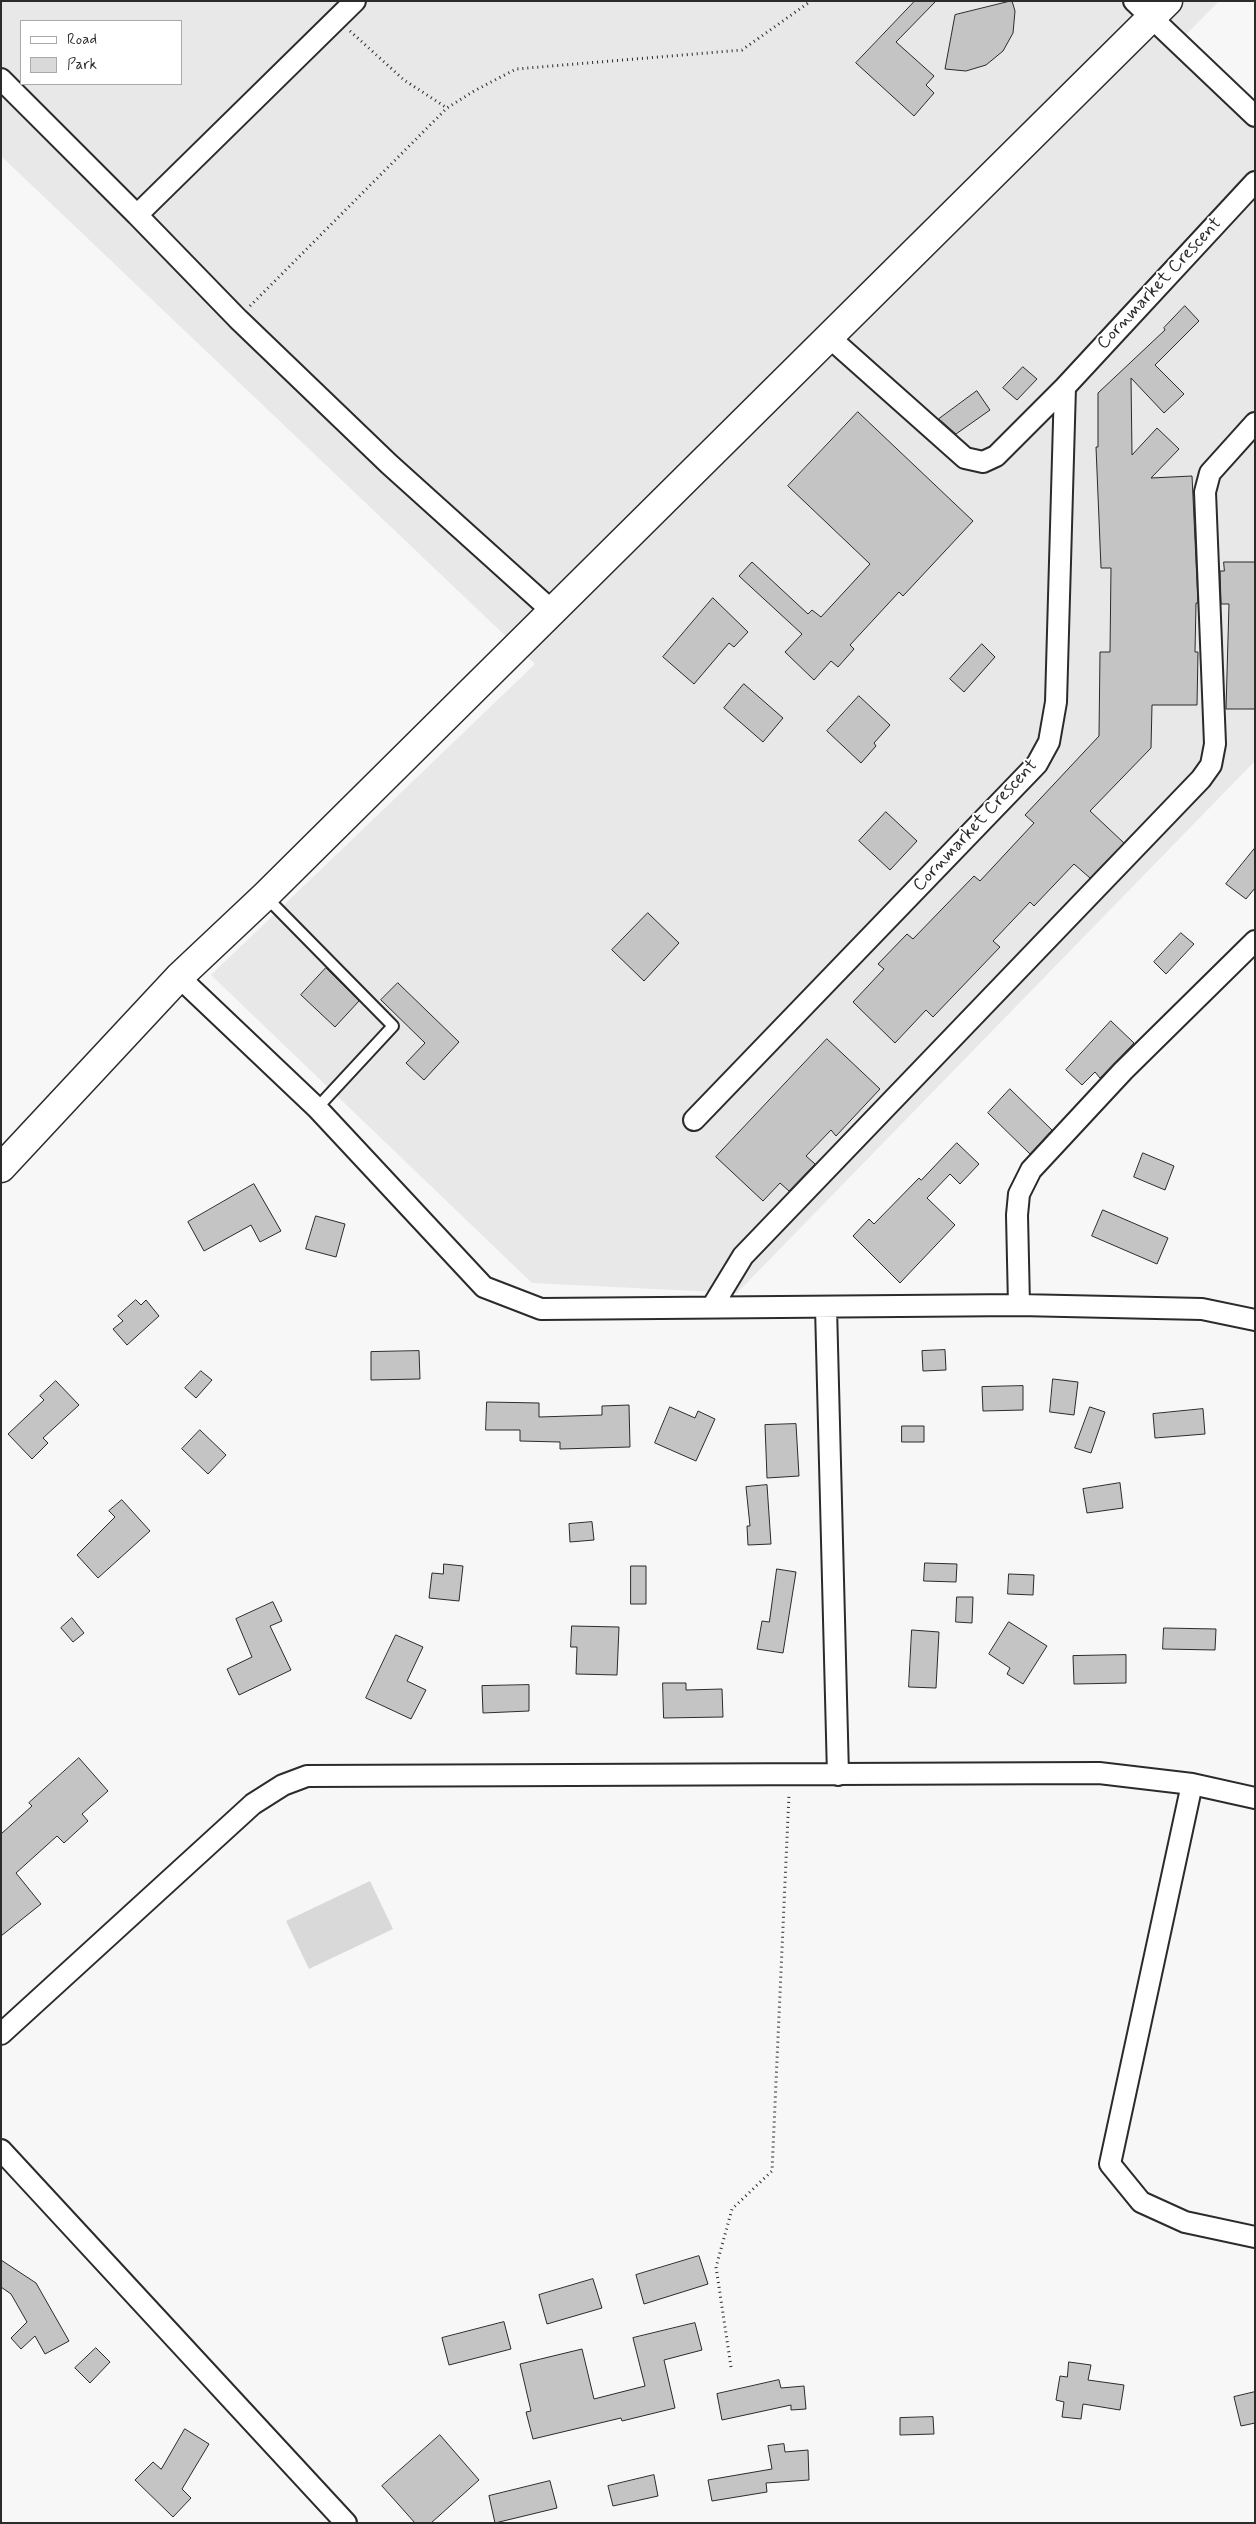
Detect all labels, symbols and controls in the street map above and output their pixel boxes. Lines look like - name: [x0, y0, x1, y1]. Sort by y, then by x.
- legend: [20, 20, 182, 85]
- text: Road: [67, 30, 97, 50]
- text: Park: [67, 55, 97, 75]
- street label: Cornmarket Crescent: [1093, 213, 1227, 355]
- street label: Cornmarket Crescent: [909, 755, 1043, 897]

